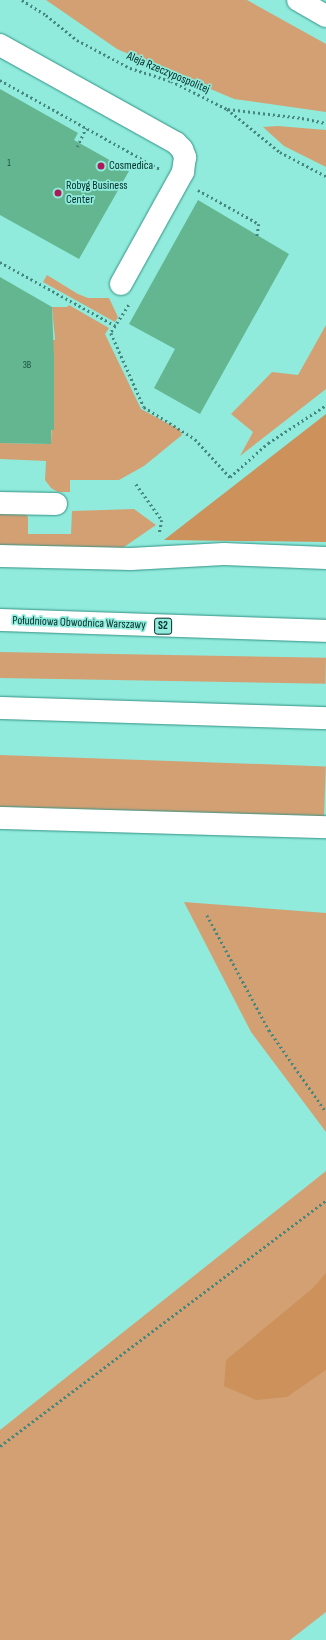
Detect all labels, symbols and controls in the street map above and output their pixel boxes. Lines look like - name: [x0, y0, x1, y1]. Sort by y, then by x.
- street label: Aleja Rzeczypospolitej: [124, 49, 212, 97]
- house number: 1: [7, 158, 11, 170]
- place label: Cosmedica: [109, 159, 153, 173]
- marker: Cosmedica: [96, 161, 106, 171]
- place label: Robyg Business Center: [66, 179, 128, 207]
- marker: Robyg Business Center: [53, 188, 63, 198]
- house number: 3B: [23, 360, 31, 372]
- street label: Południowa Obwodnica Warszawy: [12, 613, 146, 633]
- road number: S2: [154, 617, 172, 635]

